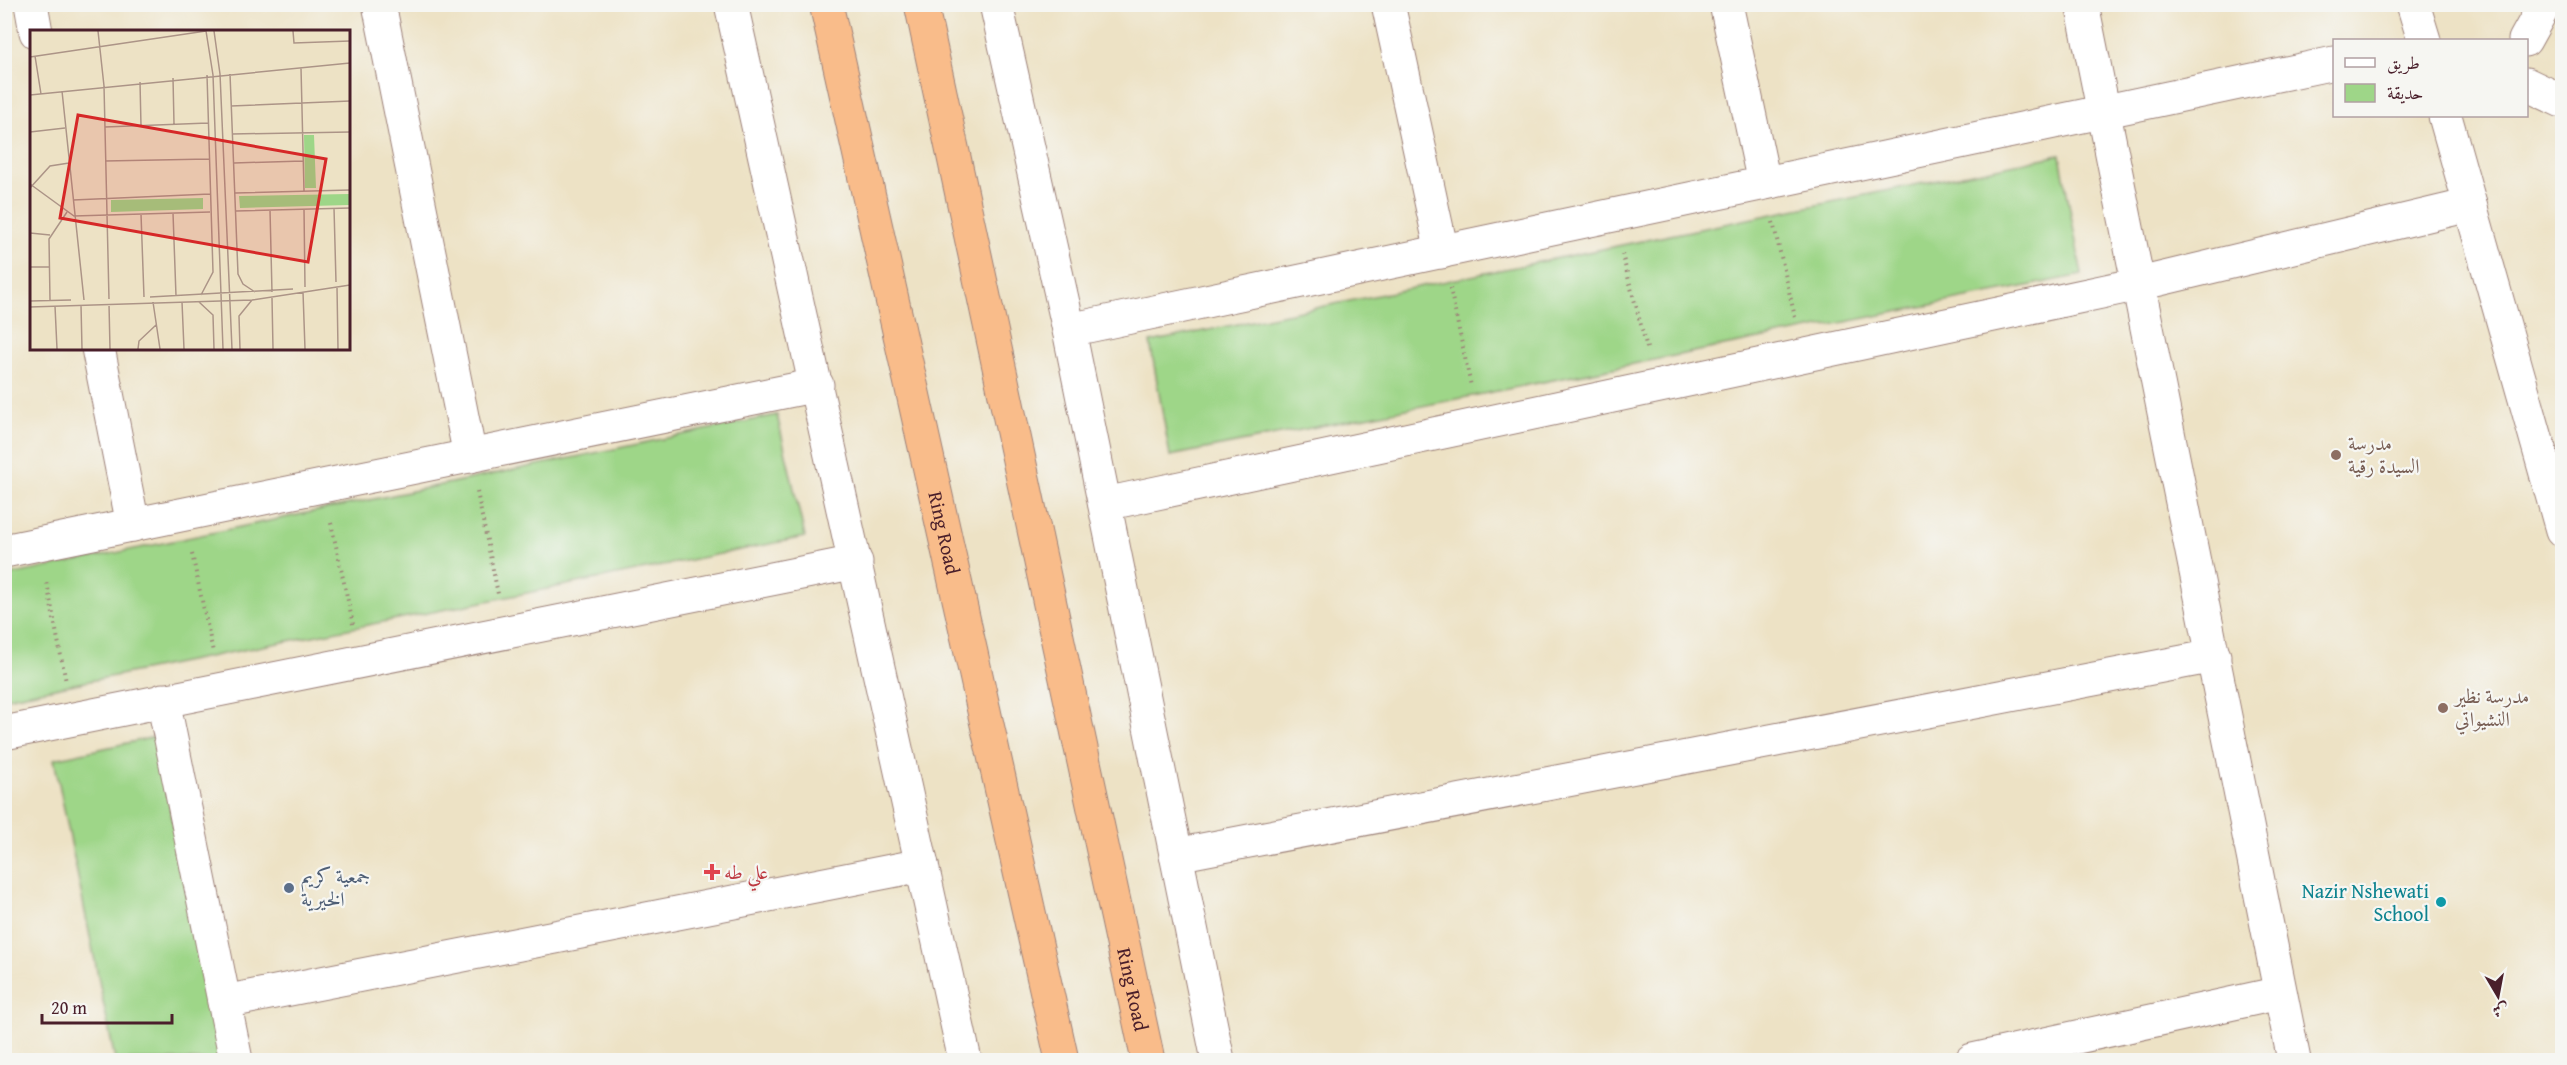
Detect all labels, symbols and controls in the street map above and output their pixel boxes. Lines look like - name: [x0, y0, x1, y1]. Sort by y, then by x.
- inset map: [30, 30, 350, 350]
- legend: [2333, 39, 2528, 117]
- text: طريق: [2387, 49, 2420, 76]
- text: حديقة: [2387, 79, 2423, 106]
- place label: مدرسة السيدة رقية: [2348, 428, 2420, 480]
- marker: مدرسة السيدة رقية: [2329, 448, 2343, 462]
- street label: Ring Road: [921, 488, 968, 578]
- place label: مدرسة نظير النشيواتي: [2453, 681, 2529, 735]
- marker: مدرسة نظير النشيواتي: [2436, 701, 2450, 715]
- place label: علي طه: [724, 857, 768, 892]
- place label: جمعية كريم الخيرية: [301, 861, 370, 913]
- marker: علي طه: [705, 865, 719, 879]
- place label: Nazir Nshewati School: [2302, 876, 2429, 928]
- marker: جمعية كريم الخيرية: [282, 881, 296, 895]
- marker: Nazir Nshewati School: [2434, 895, 2448, 909]
- street label: Ring Road: [1110, 945, 1156, 1034]
- north arrow: [2468, 966, 2528, 1026]
- scale bar: [42, 987, 172, 1025]
- text: 20 m: [51, 994, 87, 1021]
- text: ش: [2491, 998, 2511, 1024]

